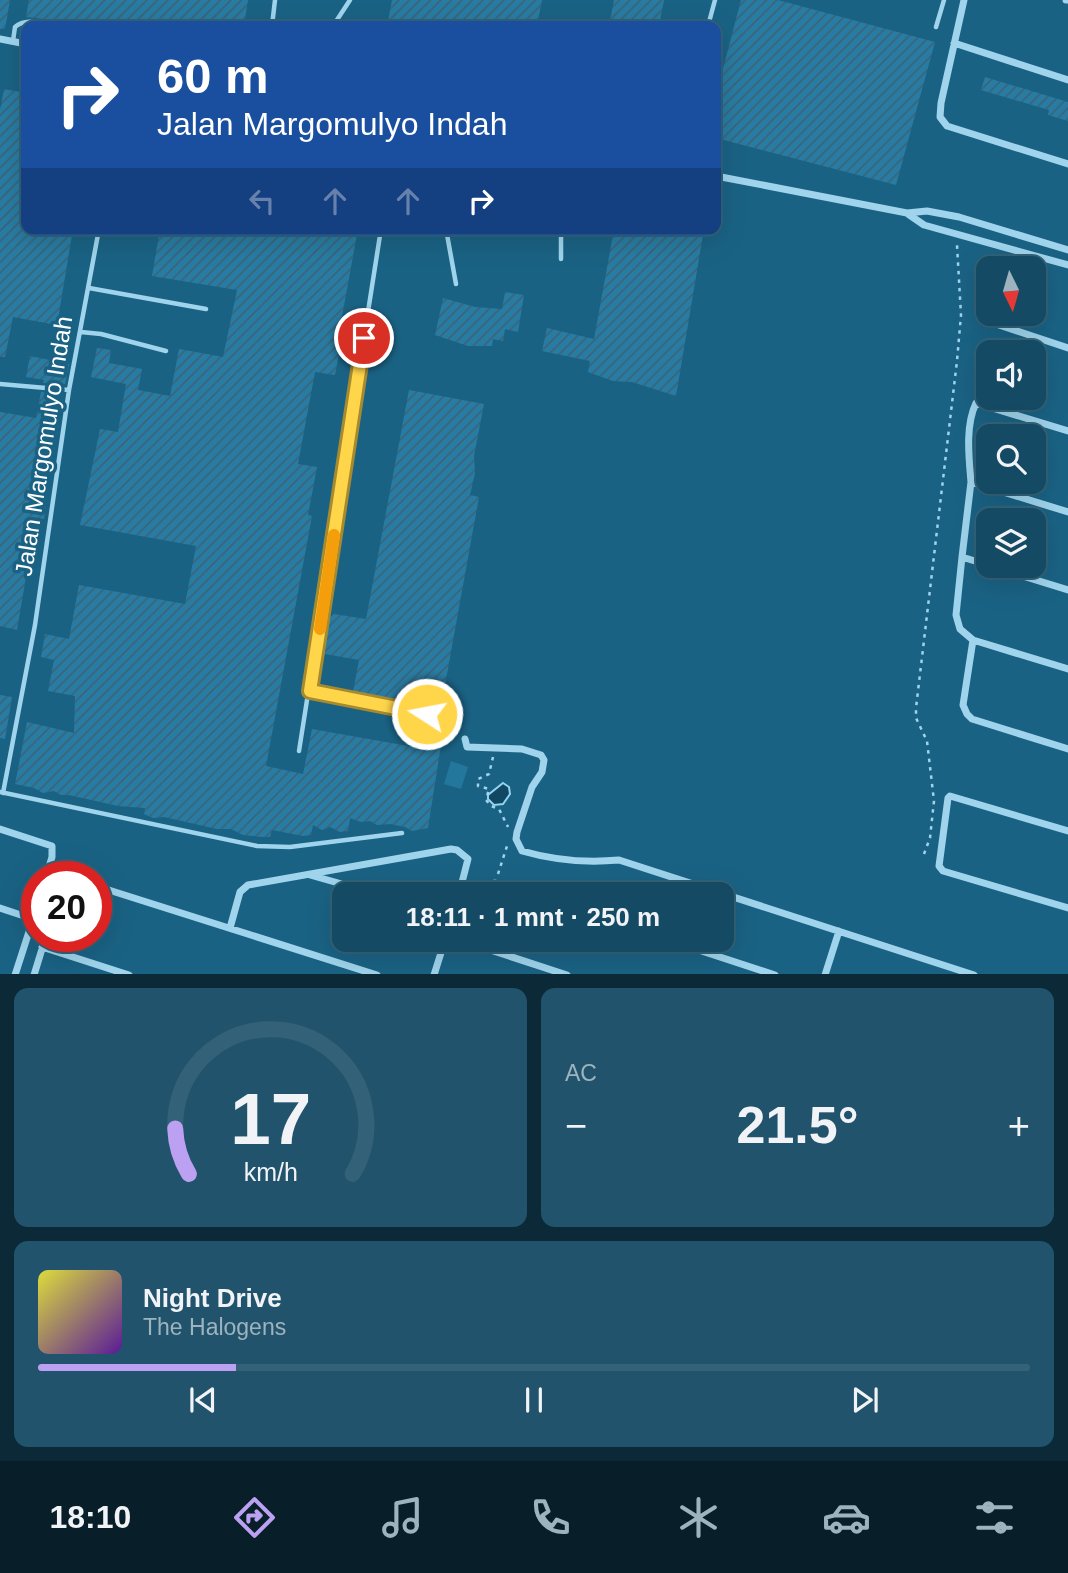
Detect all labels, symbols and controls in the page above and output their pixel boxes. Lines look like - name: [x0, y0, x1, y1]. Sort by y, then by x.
- icon: right: [42, 49, 133, 140]
- text: 60 m: [157, 49, 269, 103]
- text: Jalan Margomulyo Indah: [157, 106, 507, 142]
- icon: left: [243, 182, 281, 220]
- icon: ahead: [316, 182, 354, 220]
- icon: ahead: [389, 182, 427, 220]
- icon: right: [462, 182, 500, 220]
- north arrow: [976, 256, 1046, 326]
- map controls: [976, 256, 1046, 578]
- pin: [334, 308, 394, 368]
- street label: Jalan Margomulyo Indah: [10, 314, 77, 578]
- icon: arrive: [345, 319, 383, 357]
- button: sound: [976, 340, 1046, 410]
- button: search: [976, 424, 1046, 494]
- button: layers: [976, 508, 1046, 578]
- position arrow: [390, 677, 464, 751]
- speed limit sign: 20: [21, 861, 112, 952]
- text: 18:11 · 1 mnt · 250 m: [406, 902, 660, 932]
- text: AC: [565, 1060, 597, 1086]
- text: 17: [230, 1078, 311, 1159]
- text: 21.5°: [736, 1096, 859, 1154]
- text: −: [565, 1105, 587, 1147]
- text: +: [1008, 1105, 1030, 1147]
- text: km/h: [243, 1157, 298, 1185]
- text: Night Drive: [143, 1283, 282, 1313]
- text: The Halogens: [143, 1314, 286, 1340]
- icon: previous: [184, 1381, 222, 1419]
- icon: pause: [515, 1381, 553, 1419]
- icon: next: [846, 1381, 884, 1419]
- icon: directions: [230, 1493, 279, 1542]
- icon: music: [378, 1493, 427, 1542]
- icon: phone: [526, 1493, 575, 1542]
- icon: climate: [674, 1493, 723, 1542]
- icon: car: [822, 1493, 871, 1542]
- icon: filters: [970, 1493, 1019, 1542]
- text: 18:10: [49, 1499, 131, 1535]

